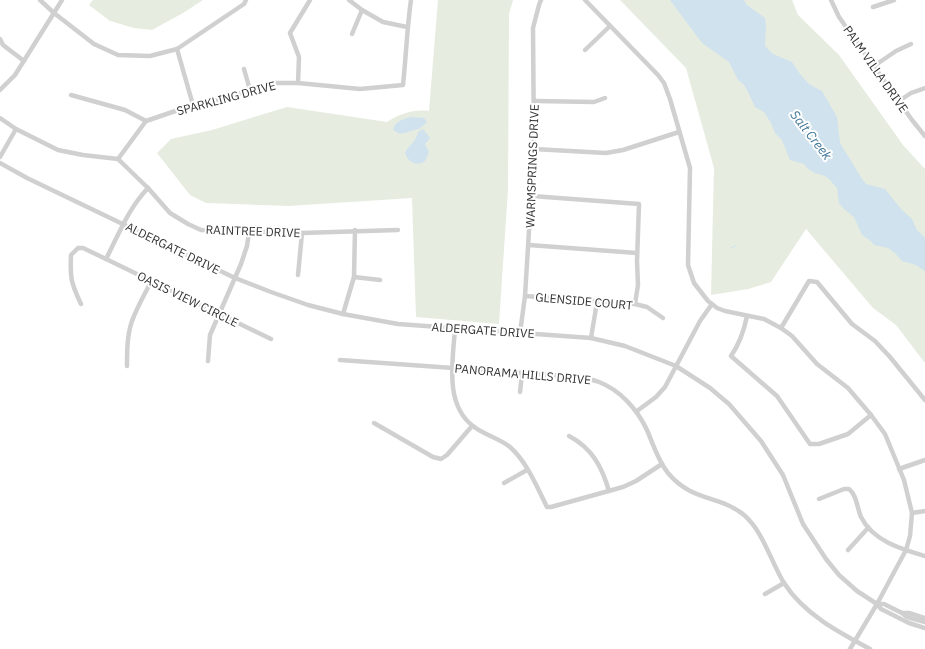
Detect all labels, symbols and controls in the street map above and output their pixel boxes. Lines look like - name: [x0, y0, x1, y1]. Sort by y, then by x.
- street label: PALM VILLA DRIVE: [840, 23, 912, 115]
- street label: SPARKLING DRIVE: [175, 78, 277, 118]
- street label: WARMSPRINGS DRIVE: [522, 104, 542, 228]
- water label: Salt Creek: [786, 107, 836, 163]
- street label: ALDERGATE DRIVE: [123, 219, 223, 277]
- street label: RAINTREE DRIVE: [205, 222, 301, 240]
- street label: OASIS VIEW CIRCLE: [135, 268, 241, 330]
- street label: GLENSIDE COURT: [535, 289, 633, 313]
- street label: ALDERGATE DRIVE: [431, 319, 535, 341]
- street label: PANORAMA HILLS DRIVE: [454, 361, 592, 387]

